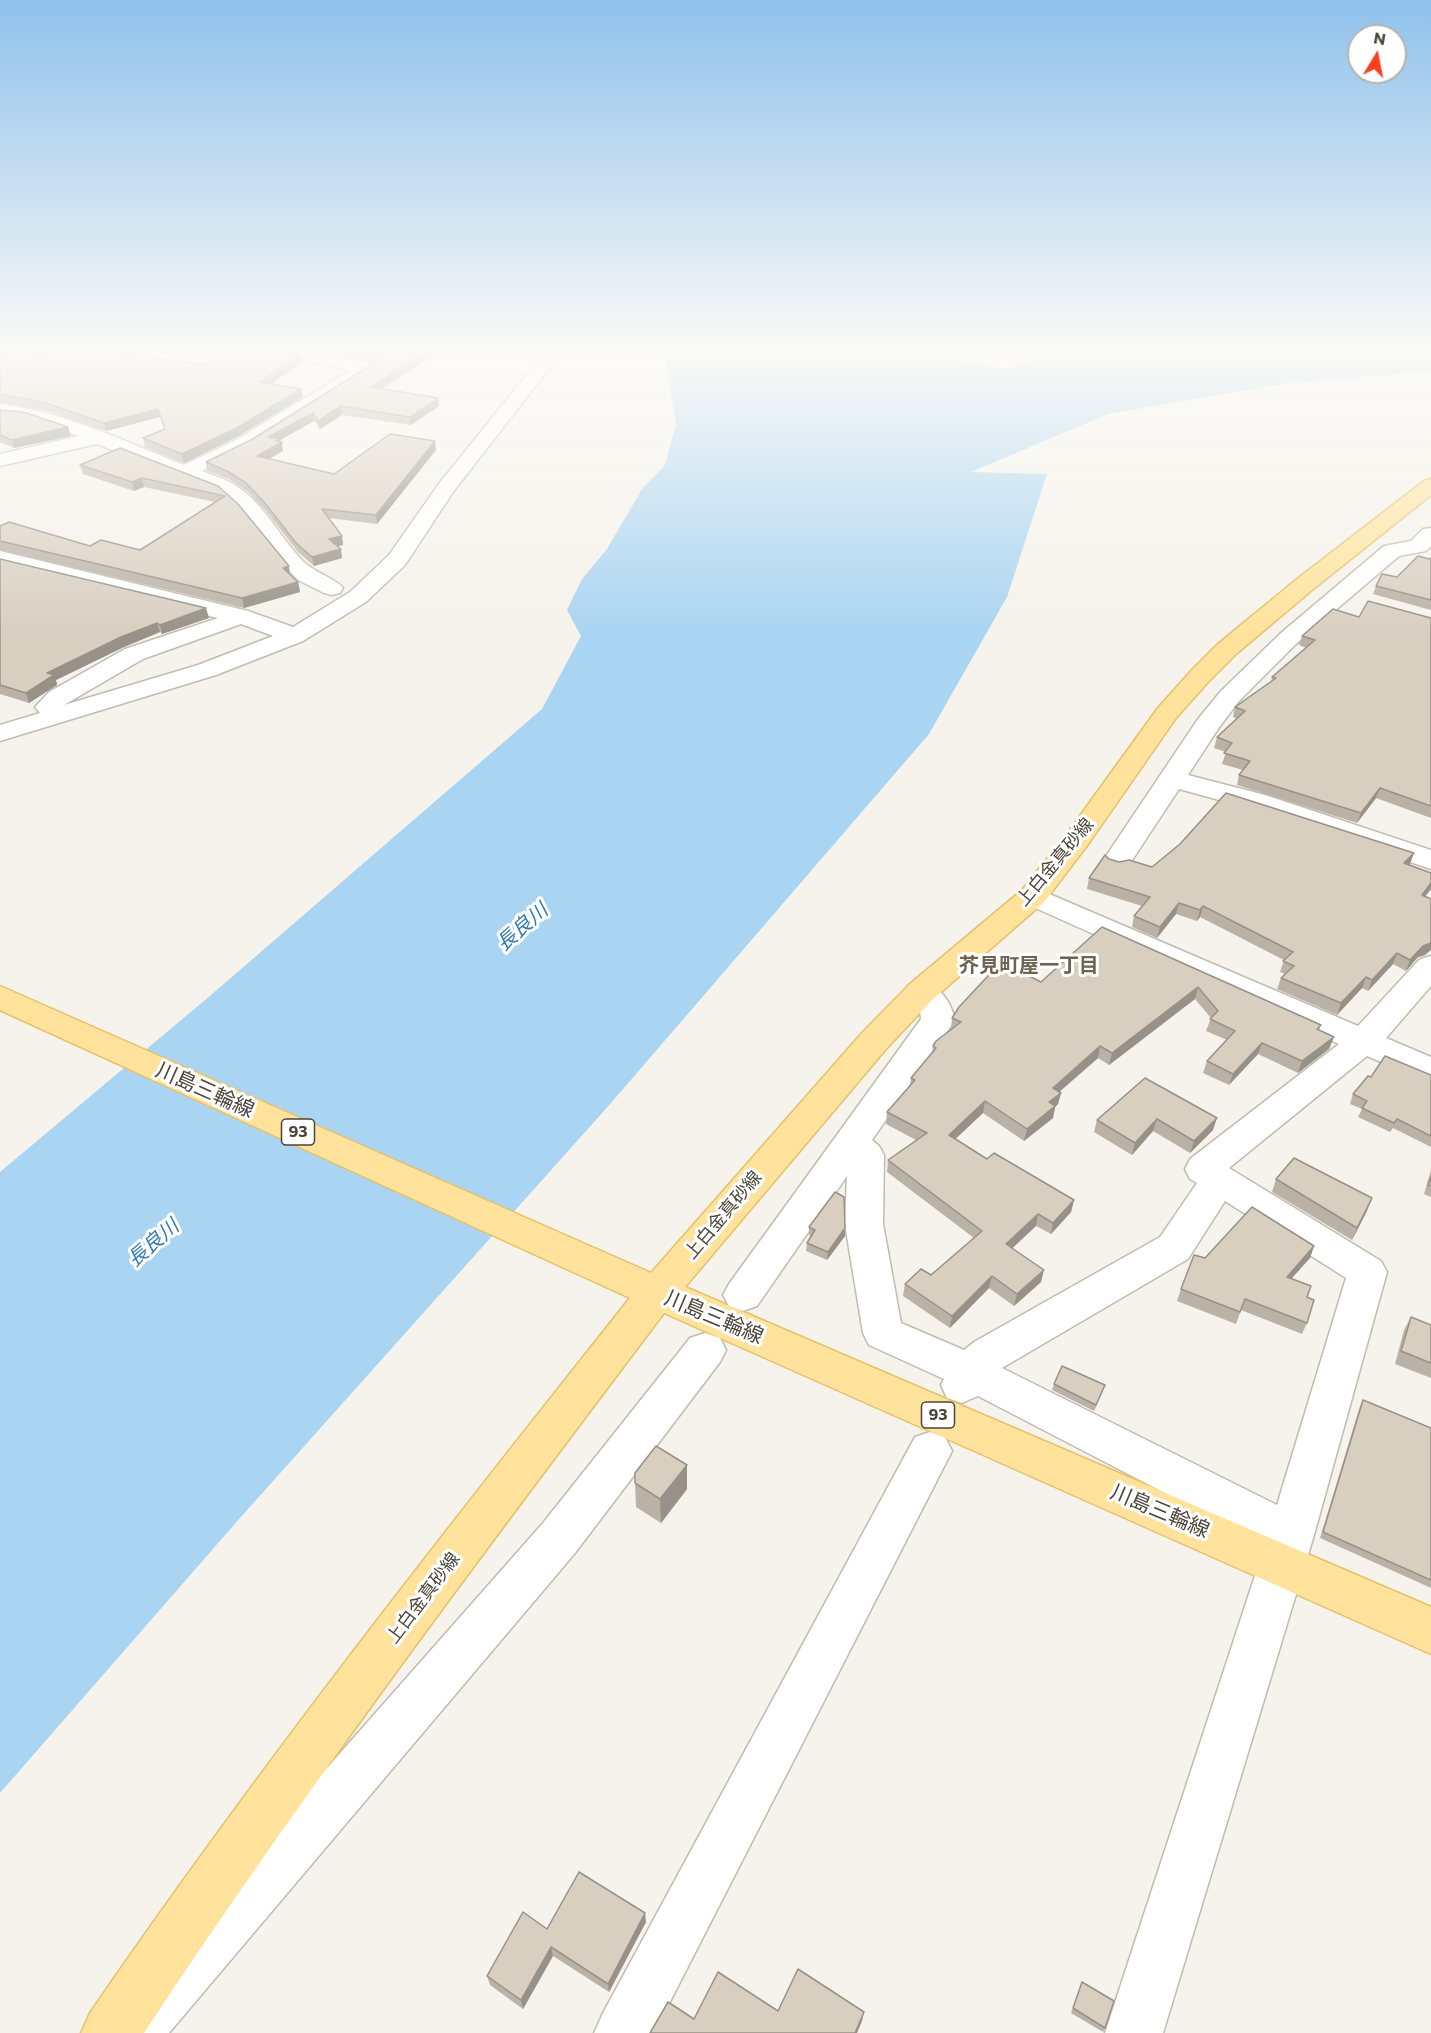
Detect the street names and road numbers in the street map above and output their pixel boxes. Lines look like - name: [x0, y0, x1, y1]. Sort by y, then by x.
- street label: 上白金真砂線: [1012, 814, 1098, 910]
- street label: 川島三輪線: [152, 1057, 258, 1123]
- road number: 93: [282, 1119, 314, 1145]
- street label: 上白金真砂線: [680, 1167, 766, 1263]
- street label: 川島三輪線: [661, 1285, 767, 1349]
- road number: 93: [922, 1402, 954, 1428]
- street label: 川島三輪線: [1107, 1479, 1213, 1543]
- street label: 上白金真砂線: [382, 1548, 464, 1648]

